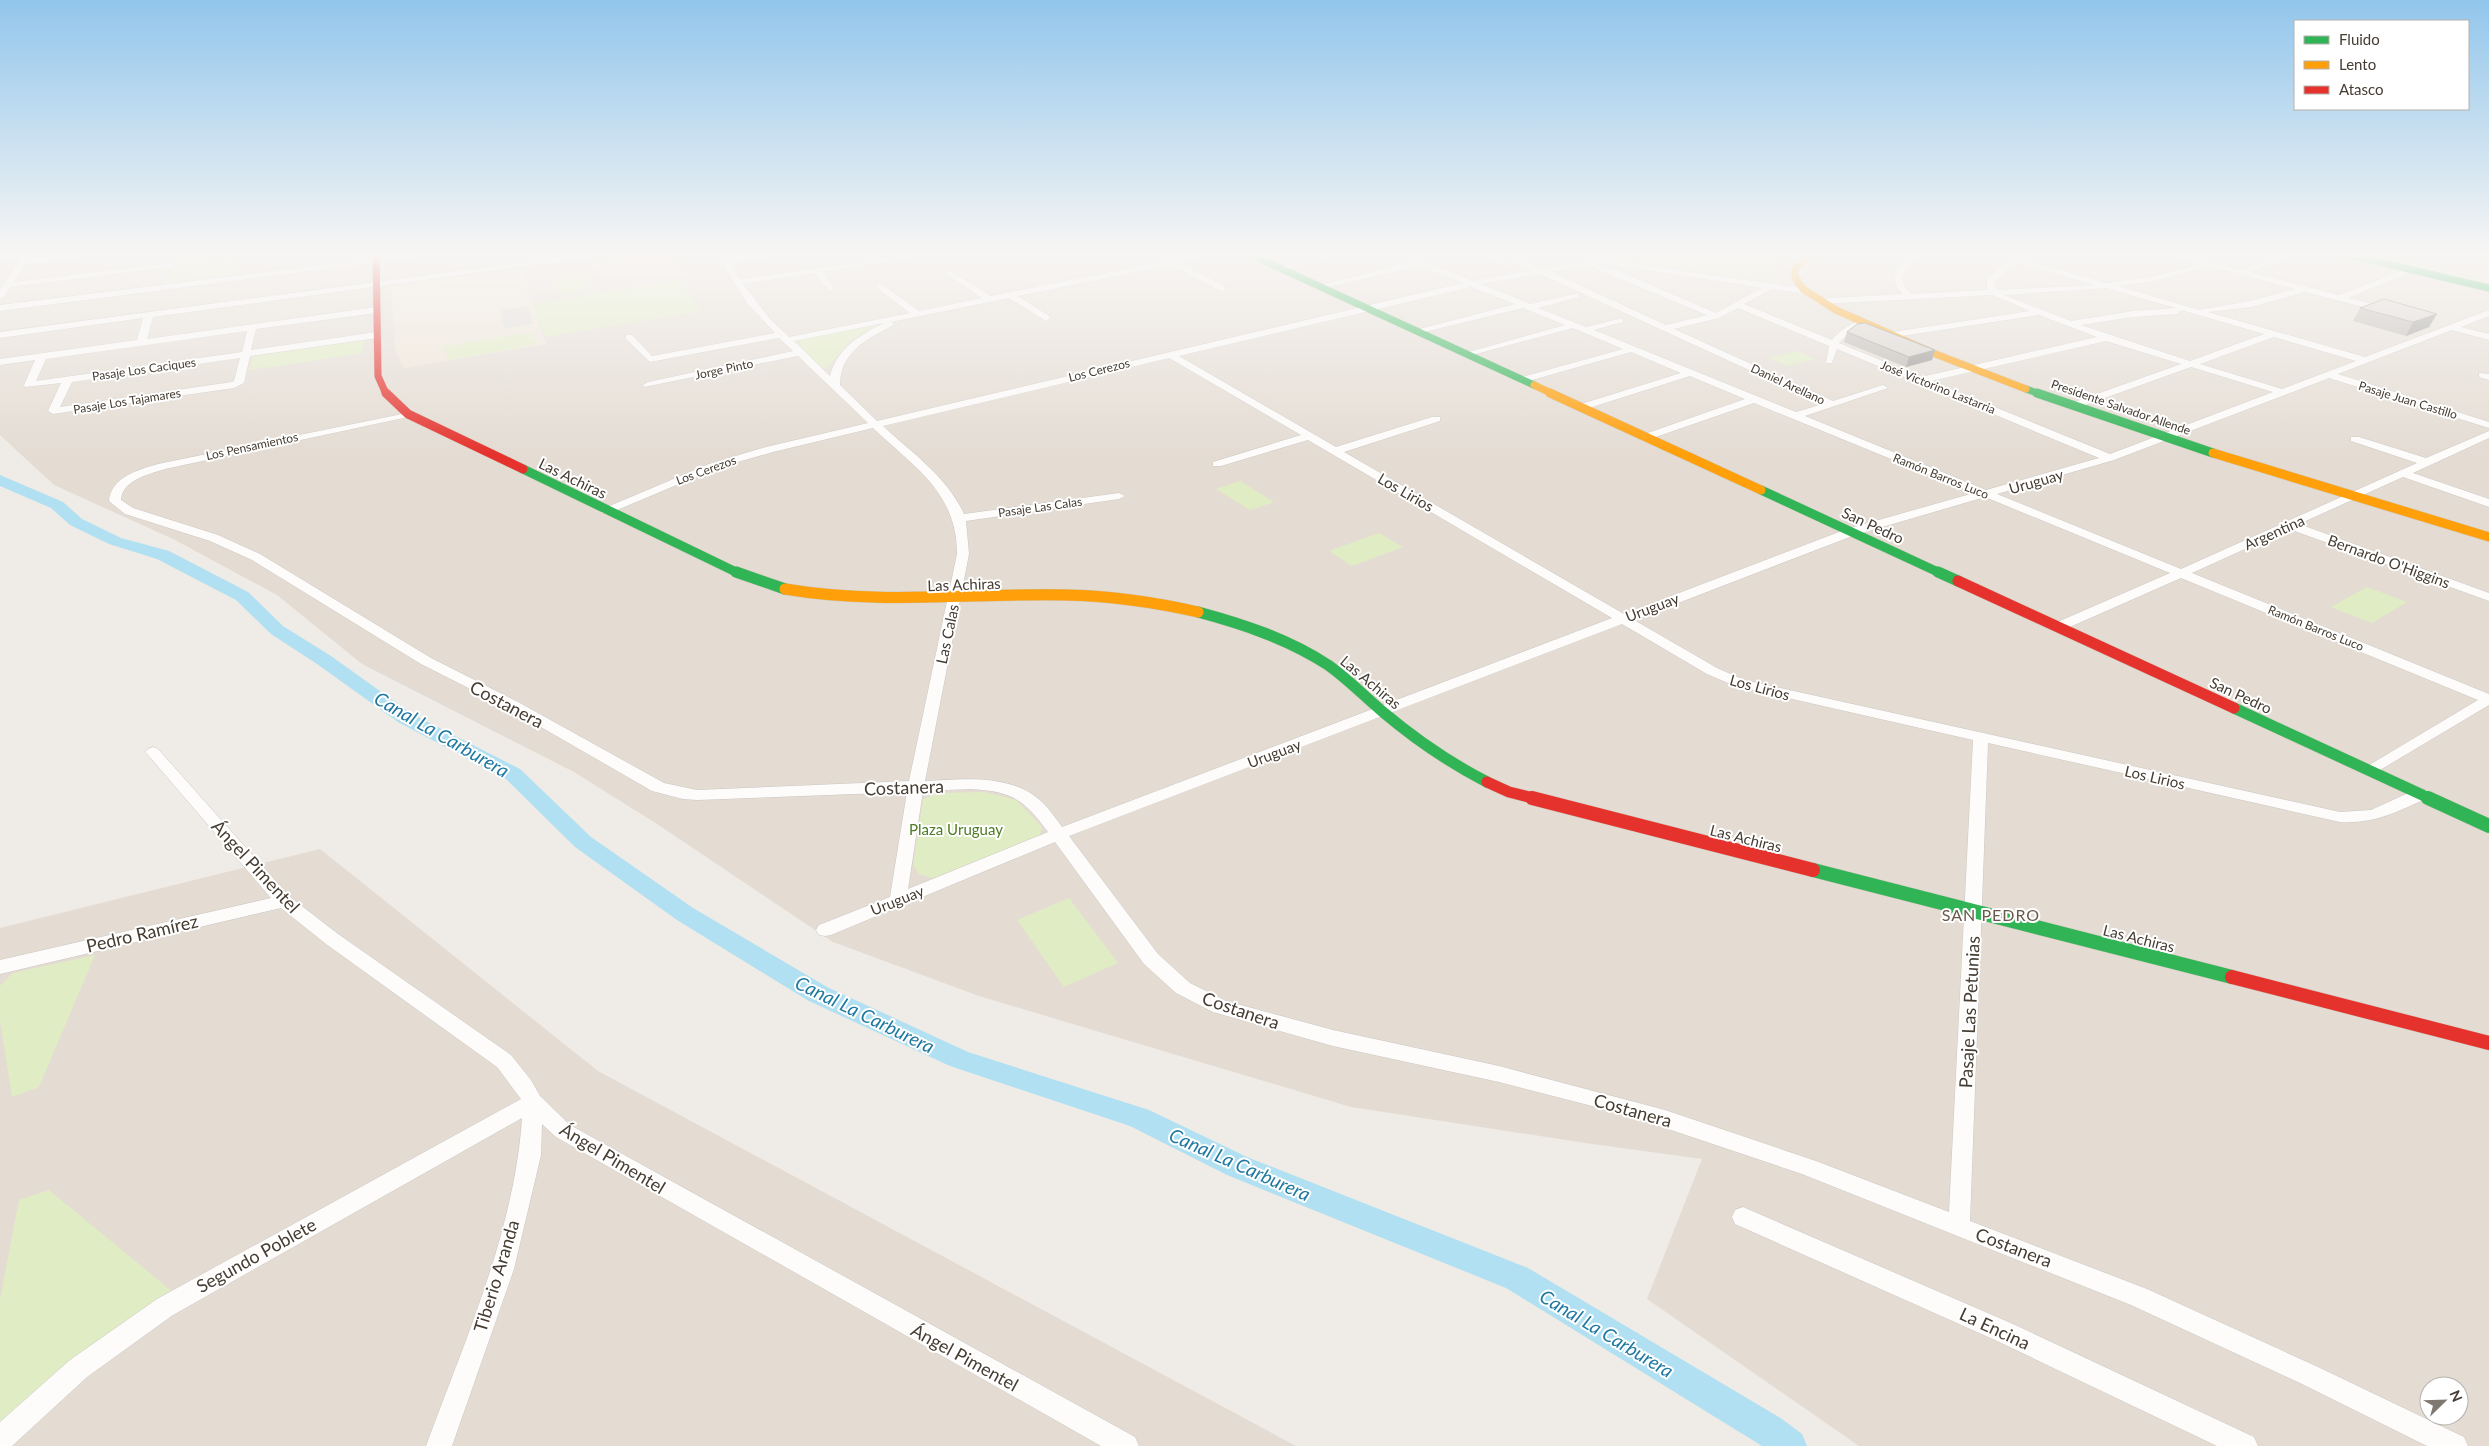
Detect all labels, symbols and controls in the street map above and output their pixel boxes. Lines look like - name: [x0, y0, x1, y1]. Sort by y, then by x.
- legend: [2294, 20, 2469, 110]
- text: Fluido: [2339, 30, 2380, 48]
- text: Lento: [2339, 55, 2376, 73]
- text: Atasco: [2339, 80, 2384, 98]
- street label: Pasaje Los Caciques: [91, 354, 197, 384]
- street label: Jorge Pinto: [693, 355, 755, 382]
- street label: Los Cerezos: [1067, 355, 1131, 385]
- street label: José Victorino Lastarria: [1878, 357, 1998, 417]
- street label: Daniel Arellano: [1749, 360, 1828, 408]
- street label: Presidente Salvador Allende: [2049, 376, 2193, 438]
- street label: Pasaje Juan Castillo: [2357, 378, 2459, 422]
- street label: Pasaje Los Tajamares: [72, 385, 182, 417]
- street label: Los Pensamientos: [205, 429, 299, 463]
- street label: Ramón Barros Luco: [1891, 450, 1991, 502]
- street label: Los Cerezos: [674, 452, 738, 488]
- street label: Las Achiras: [536, 454, 610, 502]
- street label: Uruguay: [2007, 465, 2066, 497]
- street label: Los Lirios: [1375, 469, 1437, 515]
- street label: Pasaje Las Calas: [997, 494, 1083, 520]
- street label: San Pedro: [1839, 503, 1907, 547]
- street label: Argentina: [2241, 511, 2307, 553]
- street label: Bernardo O'Higgins: [2325, 531, 2453, 591]
- street label: Las Achiras: [927, 574, 1001, 594]
- street label: Uruguay: [1623, 589, 1682, 625]
- street label: Ramón Barros Luco: [2266, 602, 2366, 654]
- street label: Las Calas: [932, 603, 962, 665]
- street label: Las Achiras: [1337, 652, 1405, 712]
- street label: Los Lirios: [1728, 670, 1792, 704]
- street label: San Pedro: [2207, 673, 2275, 717]
- street label: Costanera: [466, 675, 548, 733]
- water label: Canal La Carburera: [371, 686, 513, 782]
- street label: Uruguay: [1245, 735, 1304, 771]
- street label: Los Lirios: [2123, 761, 2187, 793]
- street label: Costanera: [864, 775, 944, 799]
- street label: Ángel Pimentel: [207, 815, 305, 917]
- park label: Plaza Uruguay: [909, 820, 1003, 838]
- street label: Las Achiras: [1708, 820, 1784, 856]
- street label: Uruguay: [868, 881, 926, 919]
- district label: SAN PEDRO: [1942, 905, 2040, 924]
- street label: Pedro Ramírez: [84, 909, 200, 957]
- street label: Las Achiras: [2101, 920, 2177, 956]
- street label: Pasaje Las Petunias: [1954, 935, 1984, 1089]
- water label: Canal La Carburera: [792, 970, 938, 1058]
- street label: Costanera: [1200, 987, 1282, 1033]
- street label: Costanera: [1591, 1088, 1675, 1132]
- street label: Ángel Pimentel: [556, 1118, 670, 1198]
- water label: Canal La Carburera: [1166, 1123, 1314, 1205]
- street label: Segundo Poblete: [192, 1213, 320, 1297]
- street label: Tiberio Aranda: [469, 1217, 523, 1335]
- street label: Costanera: [1973, 1222, 2055, 1272]
- water label: Canal La Carburera: [1536, 1284, 1678, 1382]
- street label: La Encina: [1956, 1302, 2034, 1354]
- street label: Ángel Pimentel: [908, 1318, 1022, 1396]
- north arrow: [2419, 1376, 2469, 1426]
- text: N: [2446, 1387, 2466, 1404]

